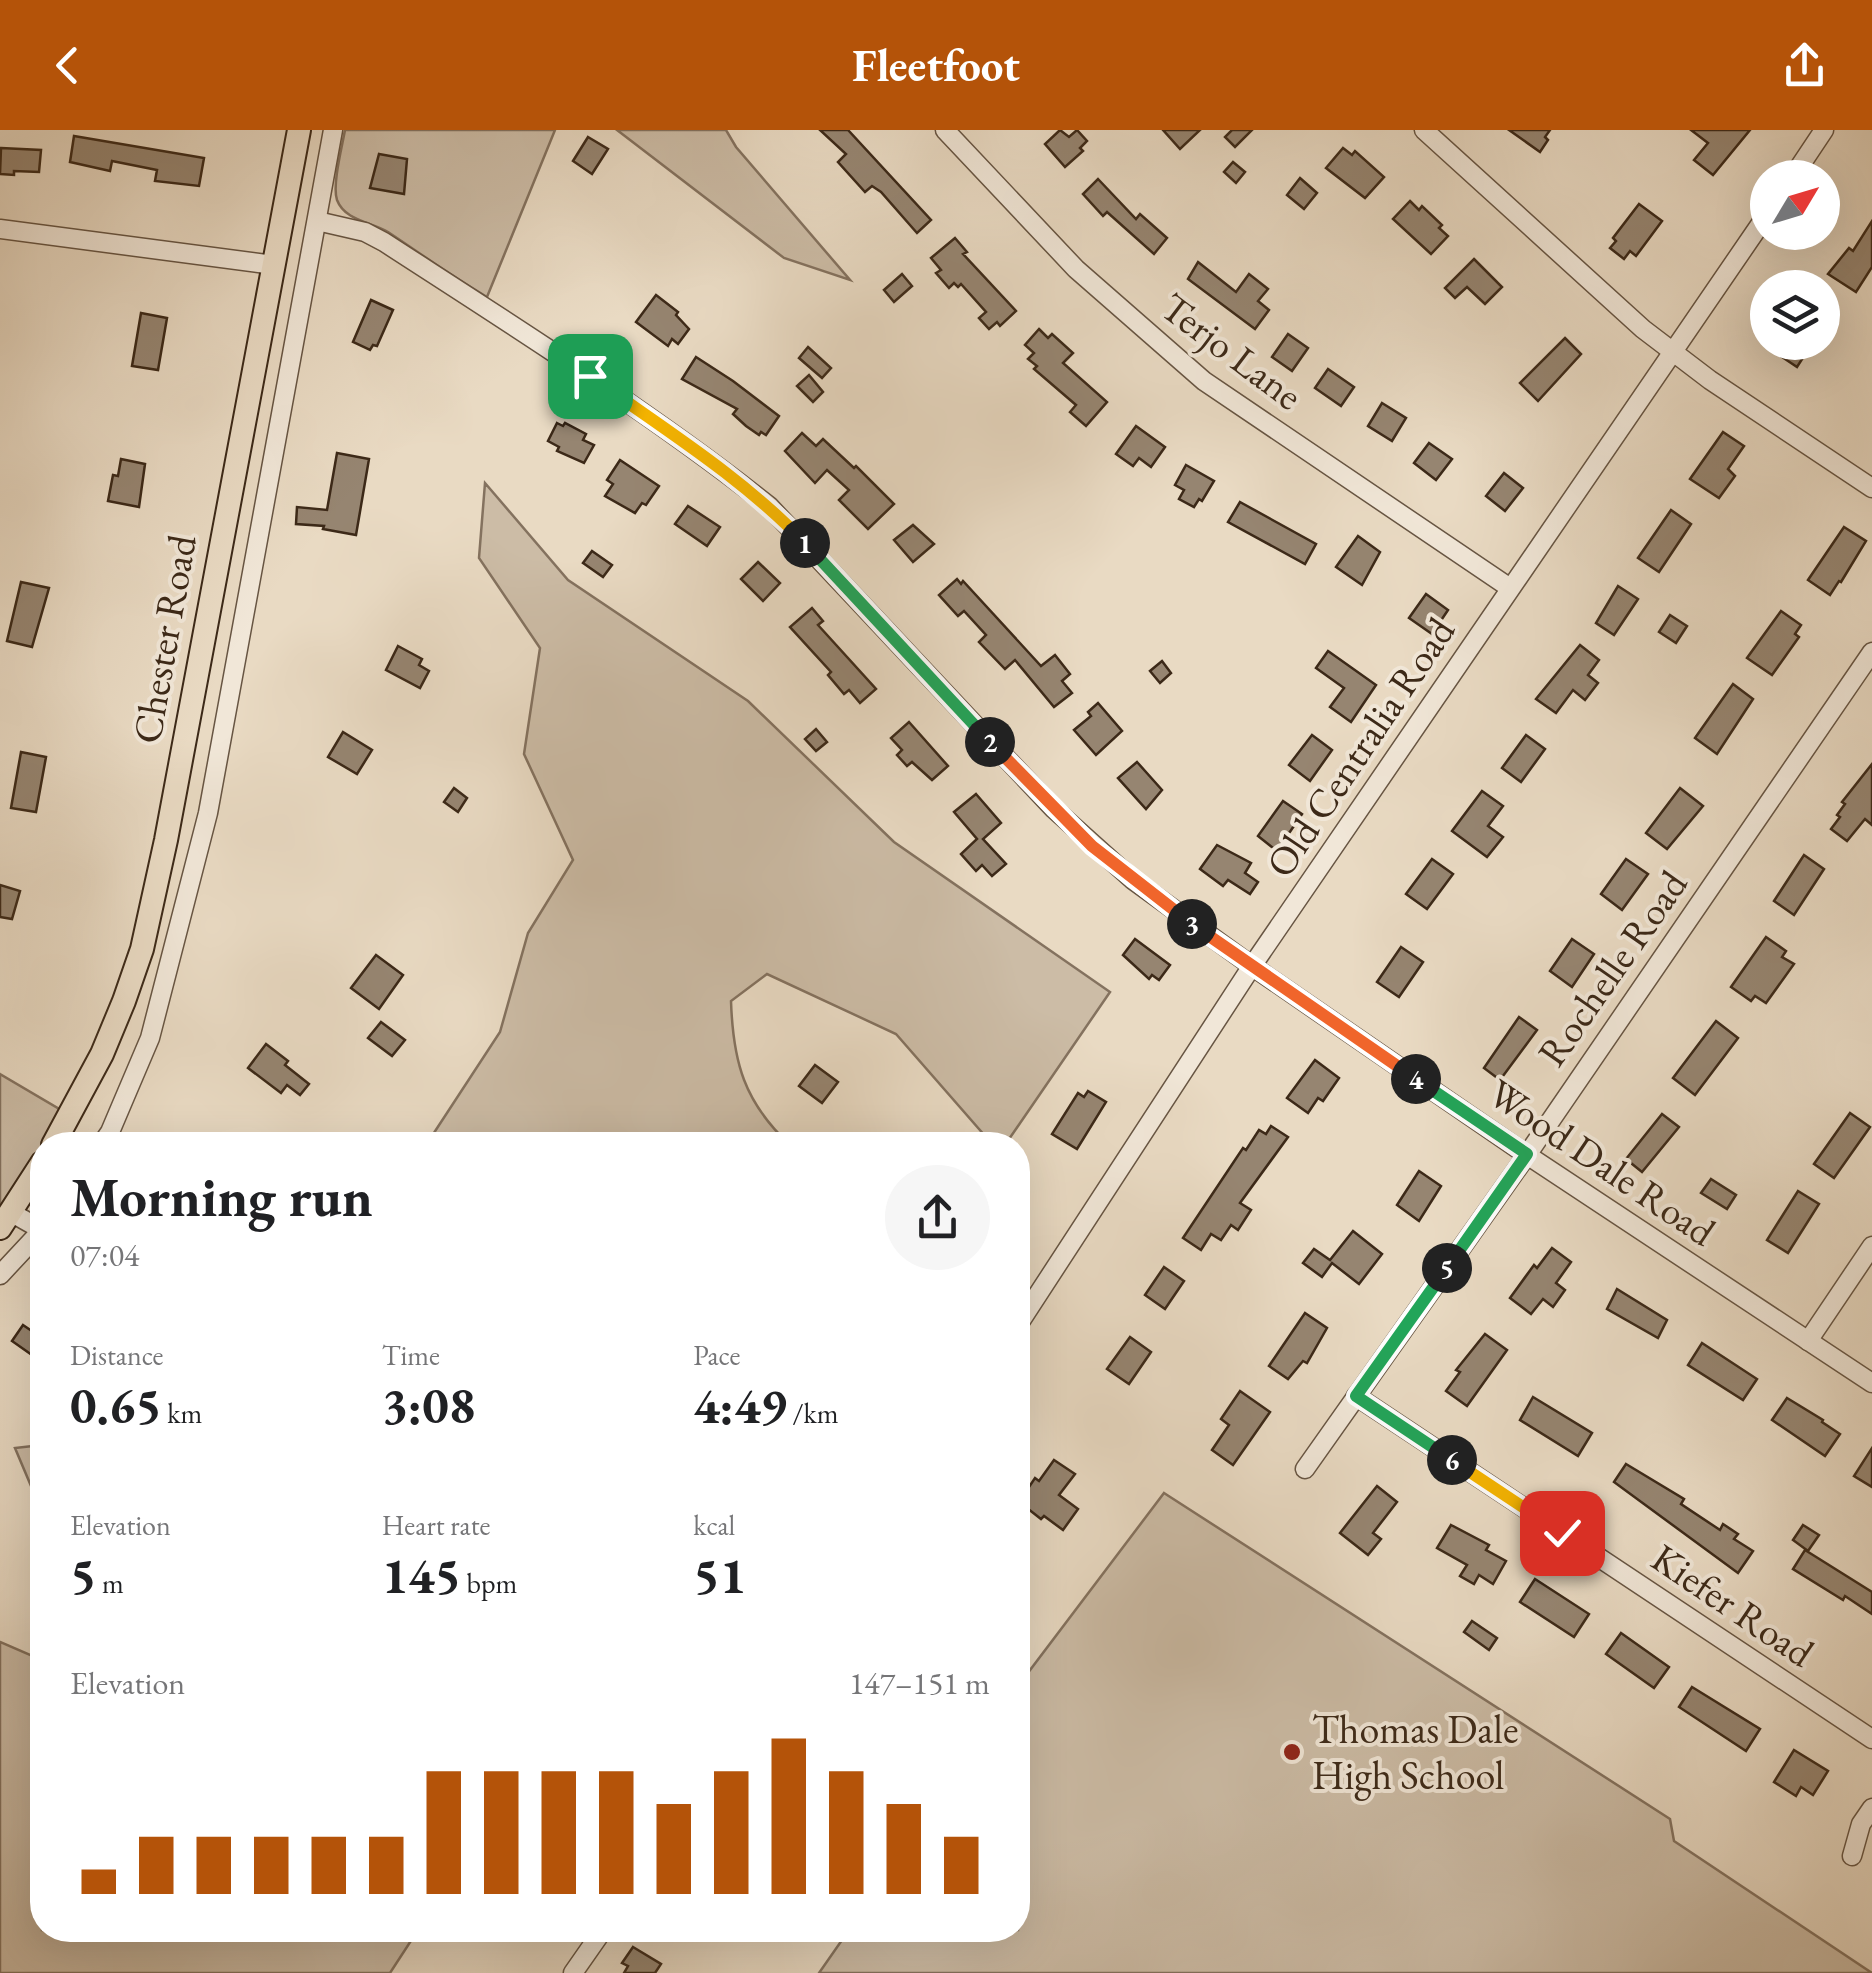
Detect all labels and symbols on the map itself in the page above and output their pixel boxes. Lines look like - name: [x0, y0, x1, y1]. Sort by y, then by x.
- north arrow: [1750, 160, 1840, 250]
- street label: Terjo Lane: [1151, 281, 1313, 421]
- pin: [548, 334, 633, 419]
- pin: 1: [780, 518, 830, 568]
- street label: Chester Road: [120, 530, 208, 747]
- street label: Old Centralia Road: [1254, 606, 1467, 887]
- pin: 2: [965, 717, 1015, 767]
- street label: Rochelle Road: [1526, 859, 1699, 1076]
- pin: 3: [1167, 899, 1217, 949]
- pin: 4: [1391, 1054, 1441, 1104]
- street label: Wood Dale Road: [1478, 1067, 1726, 1258]
- pin: 5: [1422, 1243, 1472, 1293]
- pin: 6: [1427, 1435, 1477, 1485]
- pin: [1520, 1491, 1605, 1576]
- street label: Kiefer Road: [1642, 1532, 1825, 1679]
- place label: Thomas Dale High School: [1312, 1703, 1519, 1801]
- marker: Thomas Dale High School: [1281, 1741, 1303, 1763]

